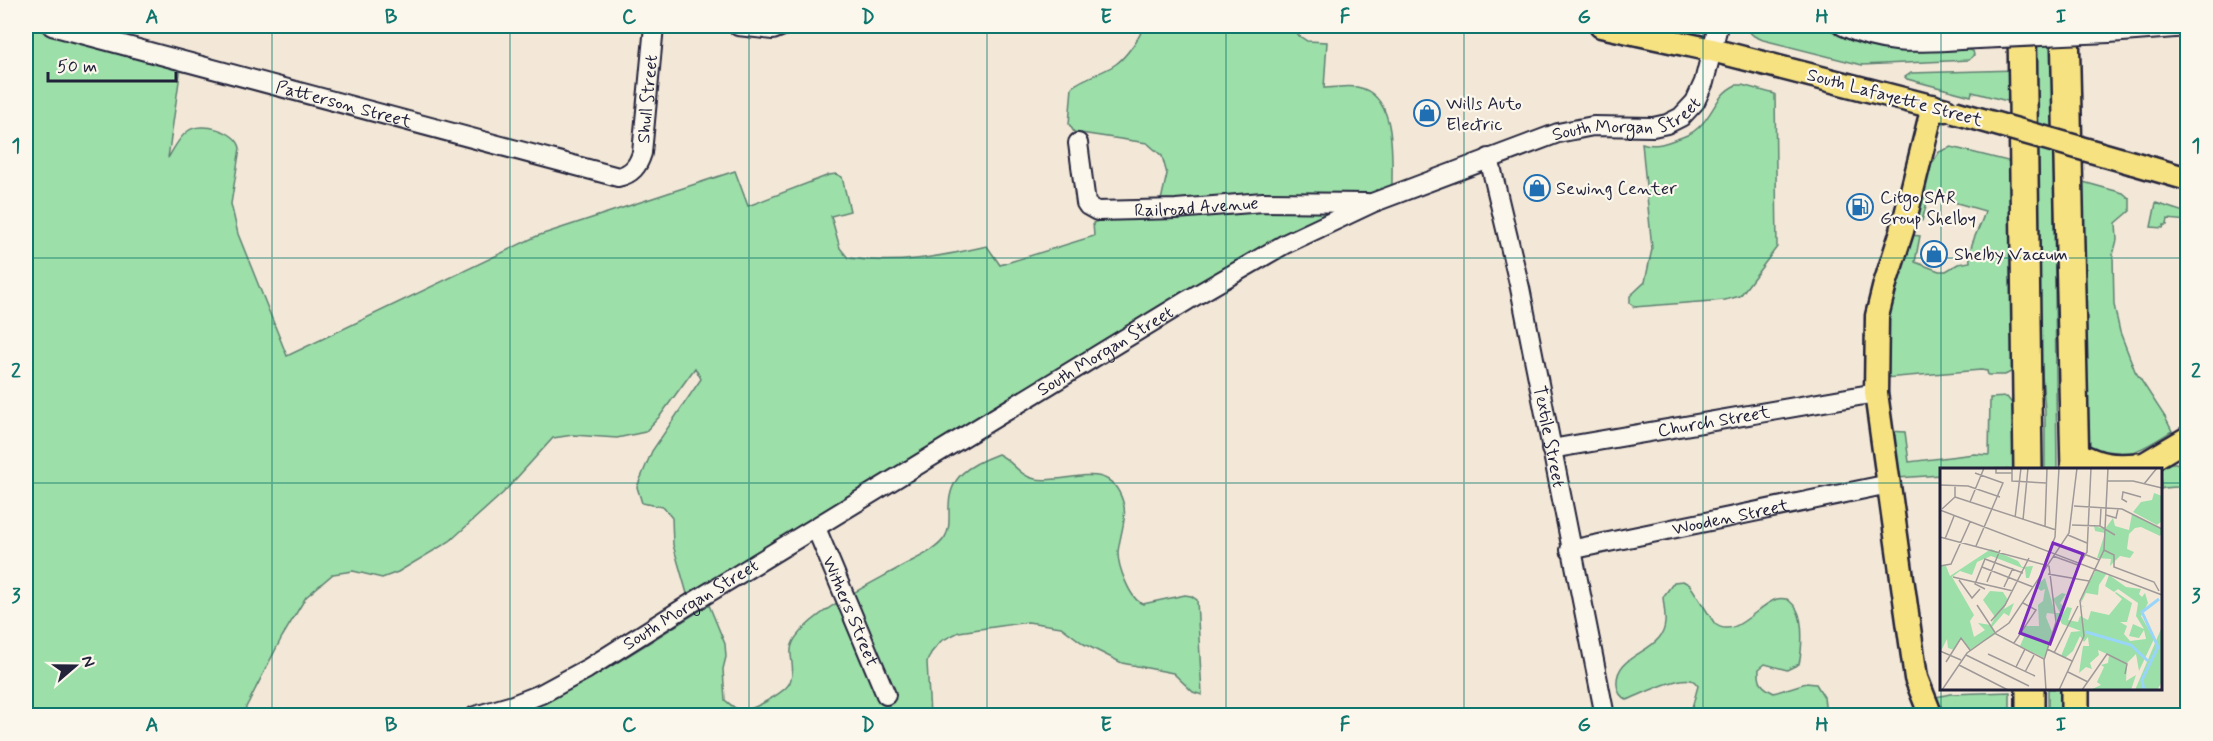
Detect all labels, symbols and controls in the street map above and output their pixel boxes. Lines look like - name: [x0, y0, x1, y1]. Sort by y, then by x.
- text: A: [145, 4, 159, 31]
- text: B: [385, 4, 398, 31]
- text: C: [622, 4, 637, 31]
- text: D: [861, 4, 875, 31]
- text: E: [1100, 4, 1112, 31]
- text: F: [1340, 4, 1351, 31]
- text: G: [1577, 4, 1591, 31]
- text: H: [1815, 4, 1829, 31]
- text: I: [2056, 4, 2066, 31]
- scale bar: [48, 45, 176, 83]
- street label: Shull Street: [632, 53, 664, 144]
- text: 50 m: [57, 55, 97, 79]
- street label: South Lafayette Street: [1804, 63, 1986, 133]
- street label: Patterson Street: [273, 75, 414, 135]
- place label: Wills Auto Electric: [1446, 92, 1522, 137]
- street label: South Morgan Street: [1549, 92, 1707, 147]
- shop icon: Wills Auto Electric: [1412, 98, 1442, 128]
- text: 1: [12, 133, 20, 160]
- text: 1: [2192, 133, 2200, 160]
- shop icon: Sewing Center: [1522, 173, 1552, 203]
- place label: Sewing Center: [1556, 177, 1677, 201]
- place label: Citgo SAR Group Shelby: [1880, 186, 1976, 231]
- street label: Railroad Avenue: [1134, 191, 1259, 223]
- fuel station icon: Citgo SAR Group Shelby: [1845, 192, 1875, 222]
- shop icon: Shelby Vaccum: [1919, 239, 1949, 269]
- place label: Shelby Vaccum: [1954, 243, 2068, 267]
- street label: South Morgan Street: [1033, 301, 1178, 402]
- text: 2: [11, 358, 21, 385]
- text: 2: [2191, 358, 2201, 385]
- street label: Textile Street: [1527, 384, 1570, 490]
- street label: Church Street: [1656, 400, 1772, 443]
- inset map: [1940, 468, 2162, 690]
- street label: Wooden Street: [1670, 494, 1792, 542]
- street label: Withers Street: [816, 553, 884, 670]
- street label: South Morgan Street: [619, 554, 763, 656]
- text: 3: [11, 583, 21, 610]
- text: 3: [2191, 583, 2201, 610]
- north arrow: [45, 636, 105, 696]
- text: N: [76, 653, 99, 670]
- text: A: [145, 712, 159, 739]
- text: B: [385, 712, 398, 739]
- text: C: [622, 712, 637, 739]
- text: D: [861, 712, 875, 739]
- text: E: [1100, 712, 1112, 739]
- text: F: [1340, 712, 1351, 739]
- text: G: [1577, 712, 1591, 739]
- text: H: [1815, 712, 1829, 739]
- text: I: [2056, 712, 2066, 739]

